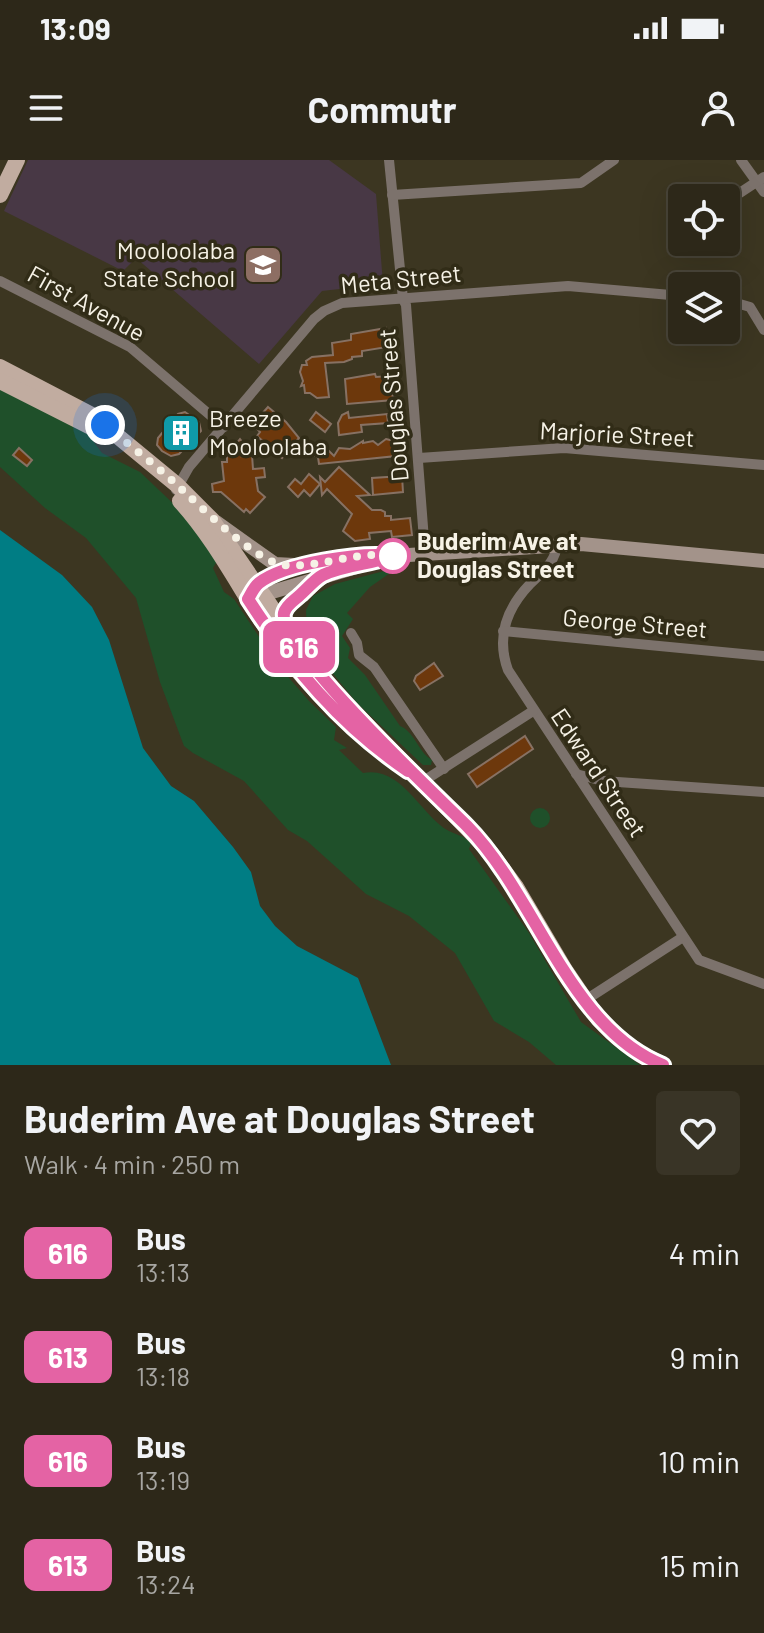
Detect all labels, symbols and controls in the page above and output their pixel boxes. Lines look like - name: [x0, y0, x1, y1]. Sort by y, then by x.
- text: 13:09: [40, 10, 111, 46]
- icon: menu: [24, 86, 68, 130]
- icon: person: [696, 86, 740, 130]
- text: Commutr: [307, 87, 457, 130]
- map controls: [668, 184, 740, 344]
- button: locate: [668, 184, 740, 256]
- place label: Mooloolaba State School: [103, 235, 235, 292]
- school or university icon: Mooloolaba State School: [242, 244, 284, 286]
- street label: Meta Street: [339, 258, 463, 299]
- street label: First Avenue: [23, 259, 150, 347]
- button: layers: [668, 272, 740, 344]
- street label: Douglas Street: [371, 328, 414, 483]
- place label: Breeze Mooloolaba: [209, 403, 327, 460]
- your location: [85, 405, 125, 445]
- building icon: Breeze Mooloolaba: [160, 412, 202, 454]
- street label: Marjorie Street: [539, 415, 695, 452]
- place label: Buderim Ave at Douglas Street: [417, 526, 578, 583]
- marker: Buderim Ave at Douglas Street: [376, 539, 410, 573]
- street label: George Street: [562, 602, 709, 643]
- line badge: 616: [253, 621, 345, 673]
- text: 616: [279, 630, 319, 664]
- street label: Edward Street: [546, 702, 653, 842]
- button: heart: [656, 1091, 740, 1175]
- text: Buderim Ave at Douglas Street: [24, 1095, 535, 1141]
- text: Walk · 4 min · 250 m: [24, 1148, 240, 1179]
- text: Bus: [136, 1220, 186, 1256]
- text: 4 min: [669, 1235, 740, 1271]
- text: 616: [48, 1236, 88, 1270]
- text: 13:13: [136, 1256, 190, 1287]
- text: Bus: [136, 1324, 186, 1360]
- text: 9 min: [670, 1339, 740, 1375]
- text: 613: [48, 1340, 88, 1374]
- text: 13:18: [136, 1360, 190, 1391]
- text: Bus: [136, 1428, 186, 1464]
- text: 10 min: [658, 1443, 740, 1479]
- text: 616: [48, 1444, 88, 1478]
- text: 13:19: [136, 1464, 190, 1495]
- text: Bus: [136, 1532, 186, 1568]
- text: 15 min: [659, 1547, 740, 1583]
- text: 613: [48, 1548, 88, 1582]
- text: 13:24: [136, 1568, 196, 1599]

